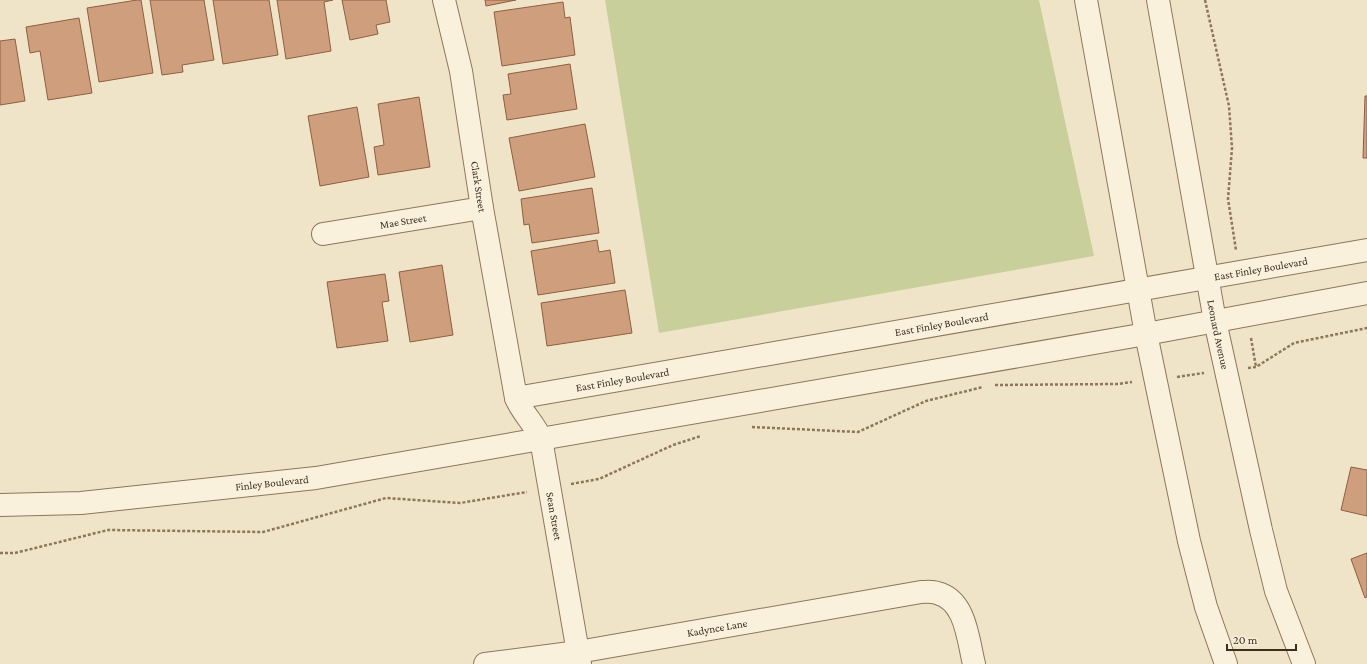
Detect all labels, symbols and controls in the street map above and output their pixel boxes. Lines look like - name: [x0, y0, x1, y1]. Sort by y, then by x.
- street label: Clark Street: [469, 160, 489, 213]
- street label: Mae Street: [379, 211, 427, 231]
- street label: East Finley Boulevard: [1213, 254, 1309, 282]
- street label: Leonard Avenue: [1205, 299, 1232, 371]
- street label: East Finley Boulevard: [894, 310, 990, 338]
- street label: East Finley Boulevard: [575, 365, 670, 394]
- street label: Finley Boulevard: [235, 473, 309, 493]
- street label: Sean Street: [544, 491, 565, 542]
- street label: Kadynce Lane: [686, 616, 748, 639]
- scale bar: [1227, 626, 1296, 652]
- text: 20 m: [1233, 633, 1258, 647]

